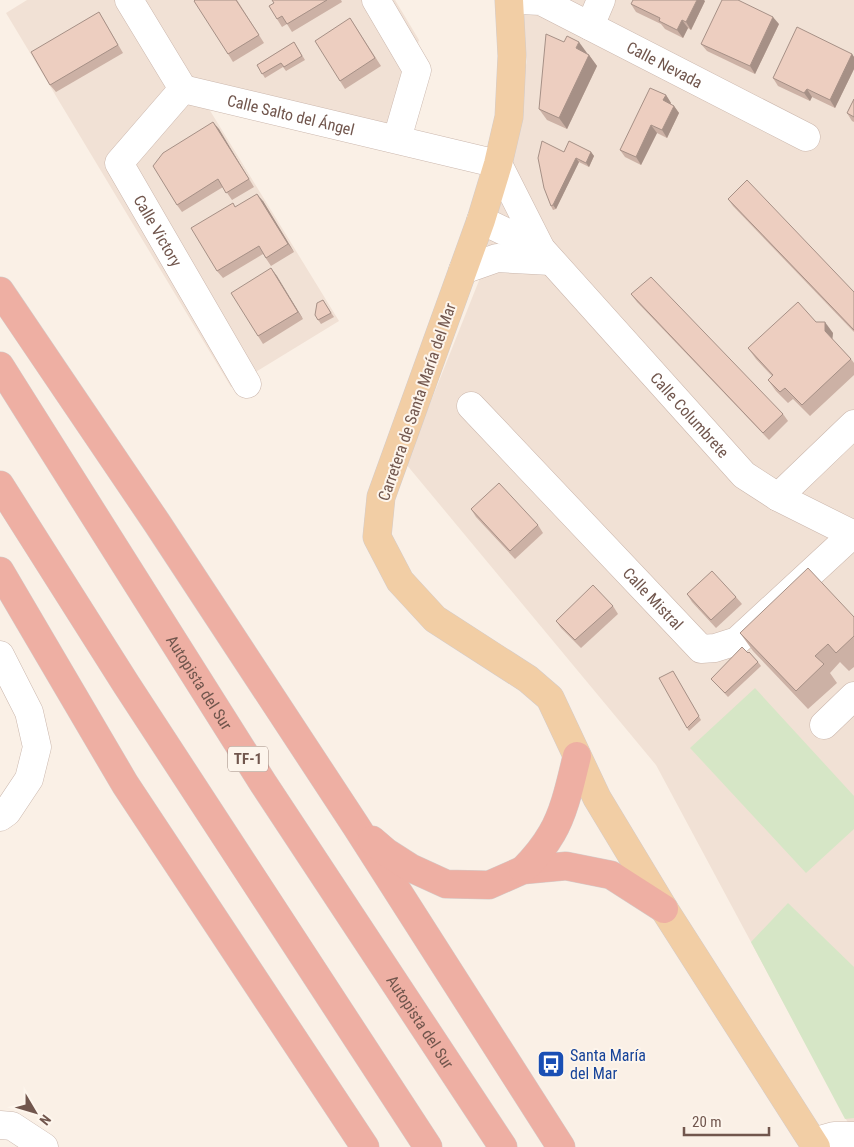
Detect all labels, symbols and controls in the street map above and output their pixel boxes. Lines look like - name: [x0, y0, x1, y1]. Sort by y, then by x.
- street label: Calle Nevada: [624, 37, 706, 92]
- street label: Calle Salto del Ángel: [225, 90, 356, 139]
- street label: Calle Victory: [130, 191, 187, 270]
- street label: Carretera de Santa María del Mar: [374, 300, 460, 503]
- street label: Calle Columbrete: [647, 368, 733, 461]
- street label: Calle Mistral: [619, 563, 687, 634]
- street label: Autopista del Sur: [163, 632, 236, 733]
- road number: TF-1: [228, 746, 268, 772]
- street label: Autopista del Sur: [383, 971, 458, 1072]
- place label: Santa María del Mar: [570, 1046, 646, 1083]
- bus stop icon: Santa María del Mar: [536, 1049, 566, 1079]
- north arrow: [10, 1087, 60, 1137]
- scale bar: [684, 1104, 769, 1136]
- text: N: [36, 1112, 54, 1128]
- text: 20 m: [692, 1113, 722, 1131]

